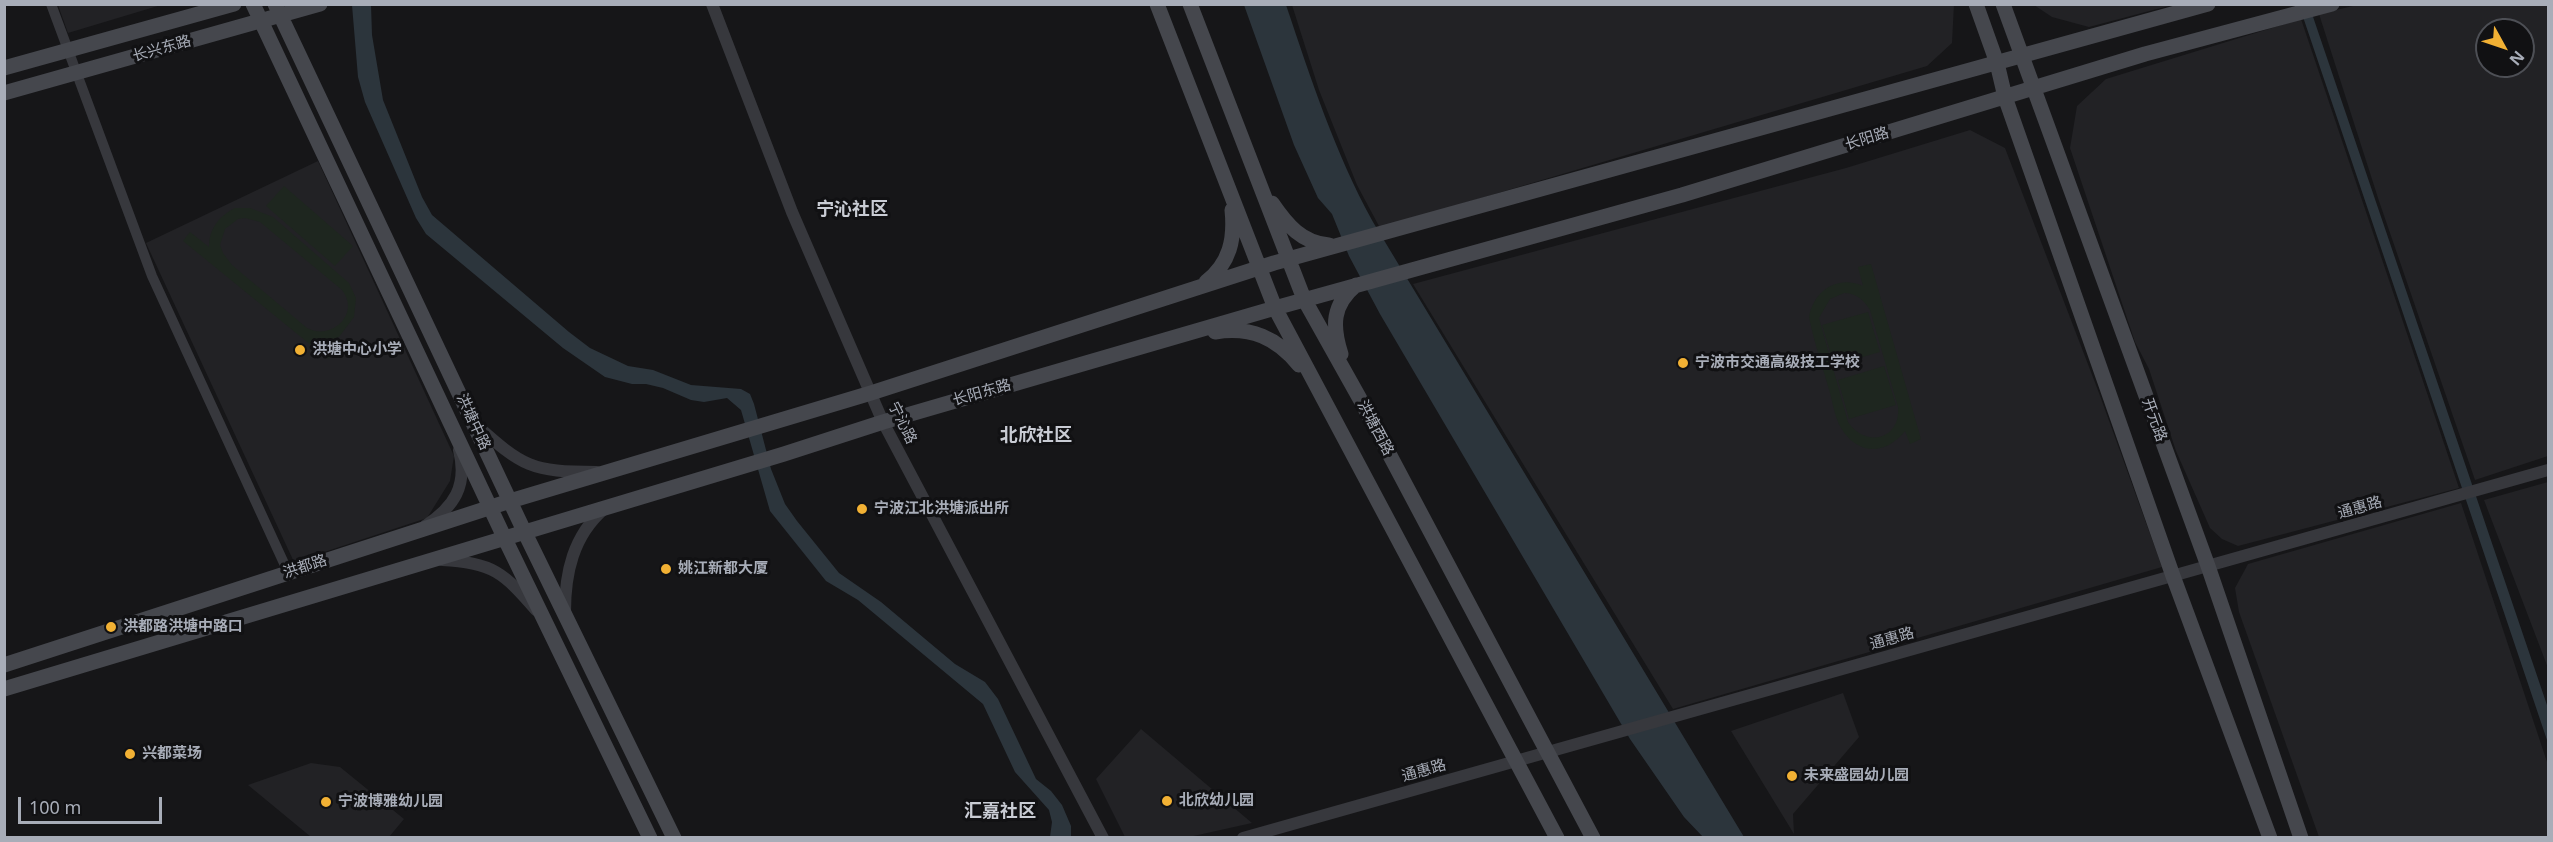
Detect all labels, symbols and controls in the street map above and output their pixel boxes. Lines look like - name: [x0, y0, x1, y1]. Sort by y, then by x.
- north arrow: [2475, 18, 2535, 78]
- street label: 长兴东路: [131, 32, 193, 66]
- text: N: [2505, 46, 2530, 70]
- street label: 长阳路: [1843, 124, 1891, 154]
- district label: 宁沁社区: [816, 199, 888, 221]
- place label: 洪塘中心小学: [312, 341, 402, 359]
- marker: 洪塘中心小学: [293, 343, 307, 357]
- place label: 宁波市交通高级技工学校: [1695, 354, 1860, 372]
- marker: 宁波市交通高级技工学校: [1676, 356, 1690, 370]
- street label: 长阳东路: [951, 376, 1013, 410]
- street label: 洪塘中路: [452, 391, 494, 453]
- street label: 开元路: [2138, 396, 2170, 444]
- street label: 洪塘西路: [1353, 397, 1397, 459]
- street label: 宁沁路: [884, 399, 920, 447]
- district label: 北欣社区: [1000, 425, 1072, 447]
- street label: 通惠路: [2336, 493, 2384, 523]
- place label: 宁波江北洪塘派出所: [874, 500, 1009, 518]
- marker: 宁波江北洪塘派出所: [855, 502, 869, 516]
- street label: 洪都路: [281, 551, 329, 583]
- place label: 姚江新都大厦: [678, 560, 768, 578]
- marker: 姚江新都大厦: [659, 562, 673, 576]
- place label: 洪都路洪塘中路口: [123, 618, 243, 636]
- marker: 洪都路洪塘中路口: [104, 620, 118, 634]
- street label: 通惠路: [1868, 624, 1916, 654]
- place label: 兴都菜场: [142, 745, 202, 763]
- marker: 兴都菜场: [123, 747, 137, 761]
- street label: 通惠路: [1400, 756, 1448, 786]
- place label: 未来盛园幼儿园: [1804, 767, 1909, 785]
- marker: 未来盛园幼儿园: [1785, 769, 1799, 783]
- scale bar: [21, 785, 165, 823]
- place label: 北欣幼儿园: [1179, 792, 1254, 810]
- place label: 宁波博雅幼儿园: [338, 793, 443, 811]
- marker: 北欣幼儿园: [1160, 794, 1174, 808]
- text: 100 m: [29, 795, 81, 819]
- marker: 宁波博雅幼儿园: [319, 795, 333, 809]
- district label: 汇嘉社区: [964, 801, 1036, 823]

